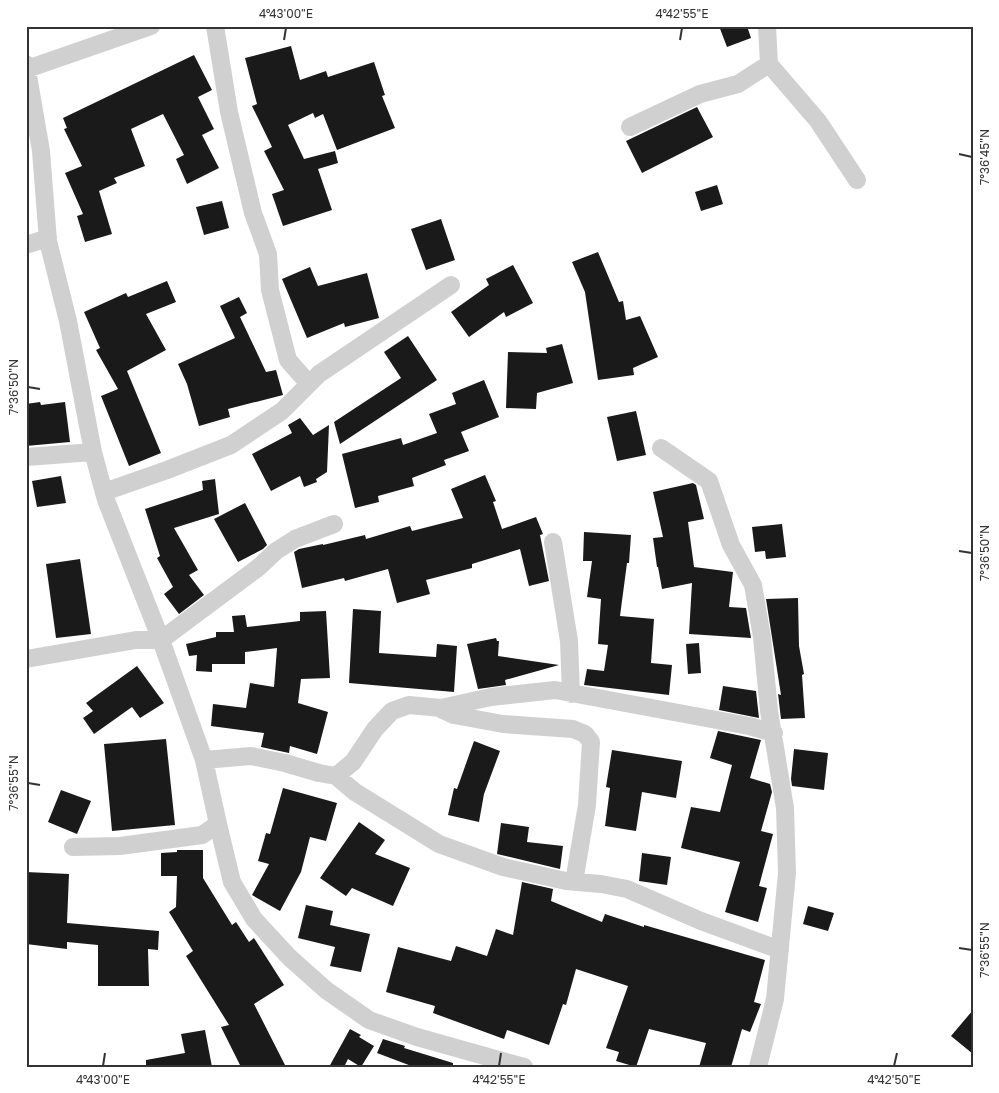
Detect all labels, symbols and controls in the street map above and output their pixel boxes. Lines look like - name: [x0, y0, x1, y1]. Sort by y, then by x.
- text: 4°43'00"E: [259, 6, 313, 21]
- text: 4°42'55"E: [655, 6, 709, 21]
- text: 7°36'45"N: [977, 129, 992, 185]
- text: 7°36'50"N: [6, 359, 21, 415]
- text: 7°36'50"N: [977, 525, 992, 581]
- text: 7°36'55"N: [6, 755, 21, 811]
- text: 7°36'55"N: [977, 922, 992, 978]
- text: 4°43'00"E: [76, 1072, 130, 1087]
- text: 4°42'55"E: [472, 1072, 526, 1087]
- text: 4°42'50"E: [867, 1072, 921, 1087]

